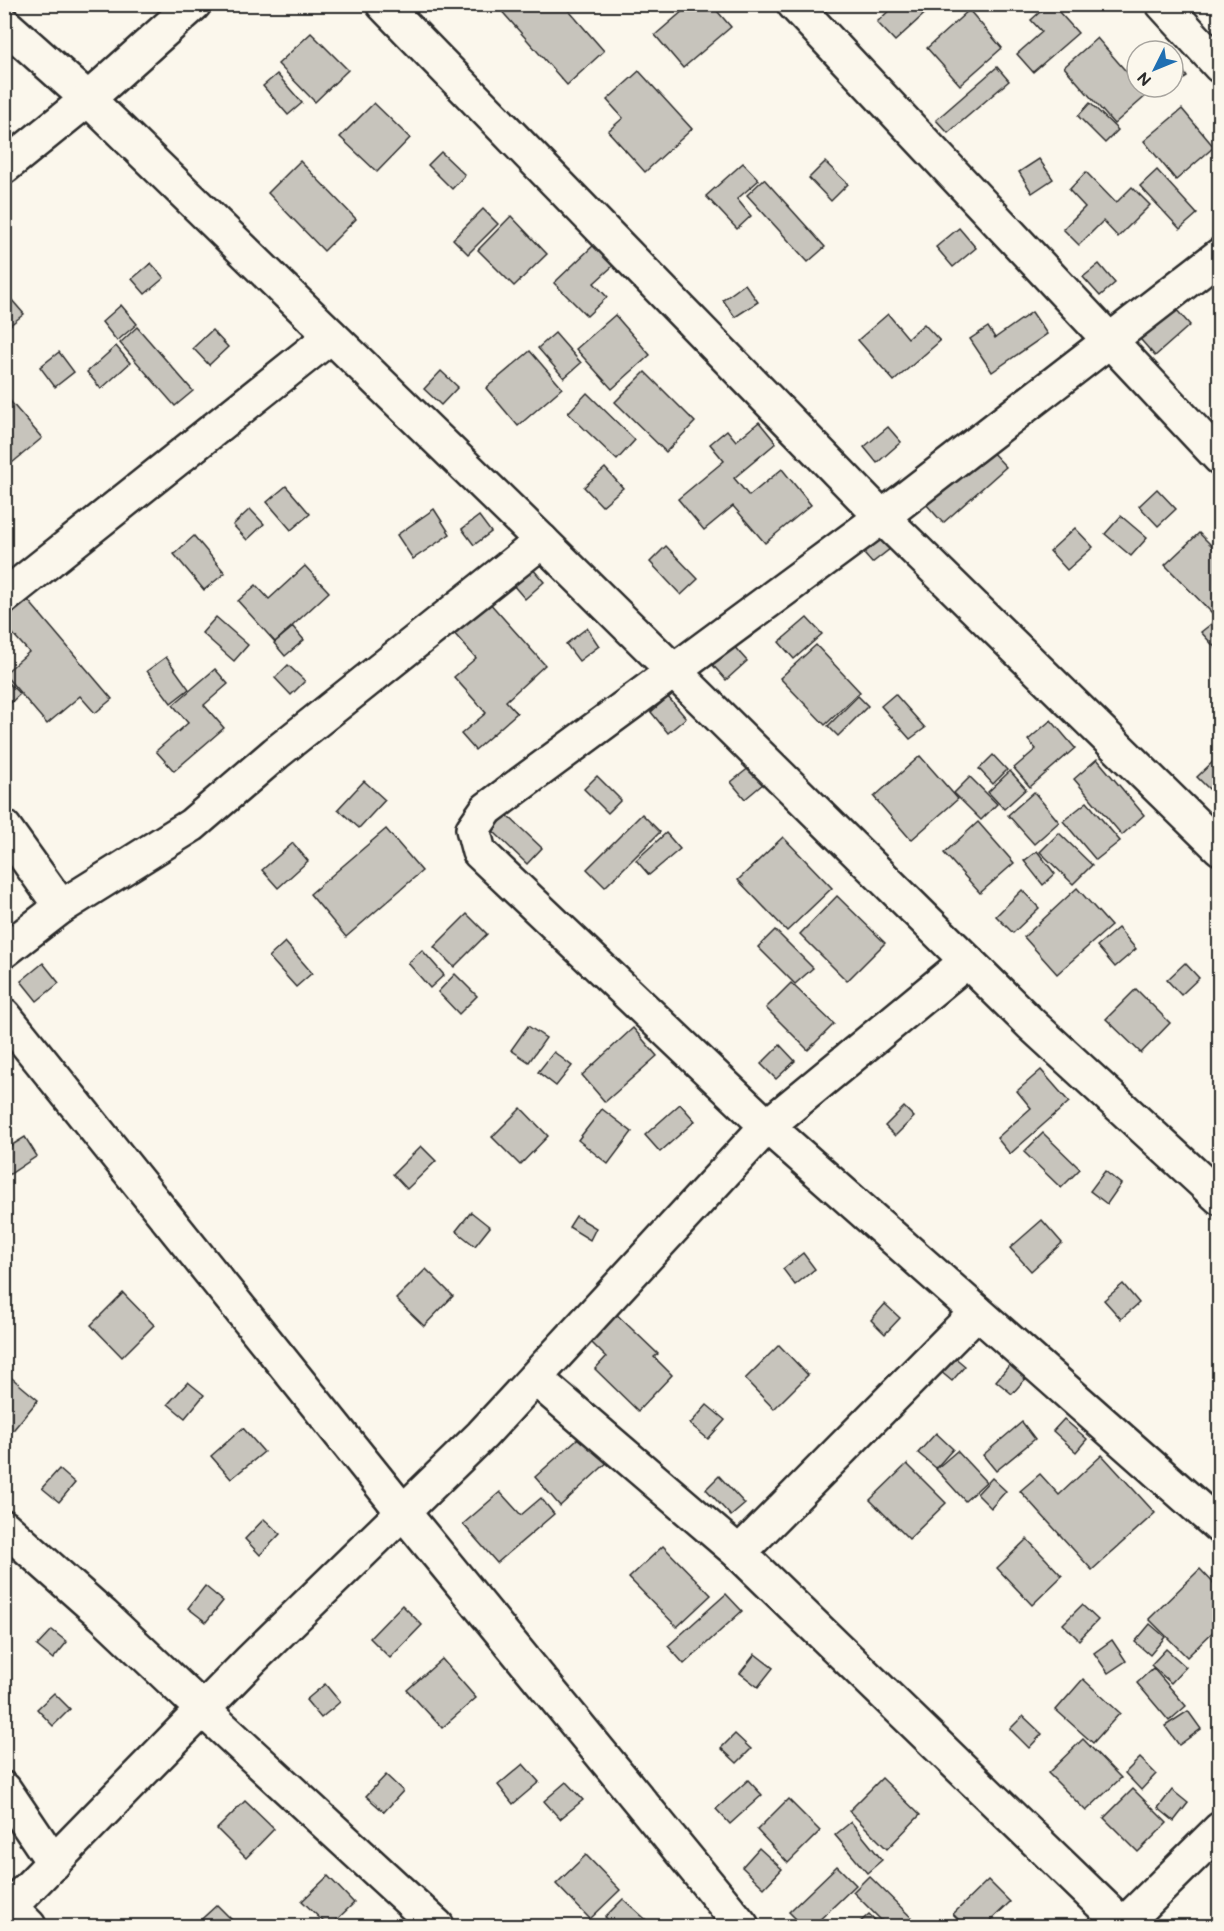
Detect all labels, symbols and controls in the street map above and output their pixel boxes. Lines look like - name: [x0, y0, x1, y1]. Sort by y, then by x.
- north arrow: [1125, 39, 1185, 99]
- text: N: [1134, 67, 1156, 89]

